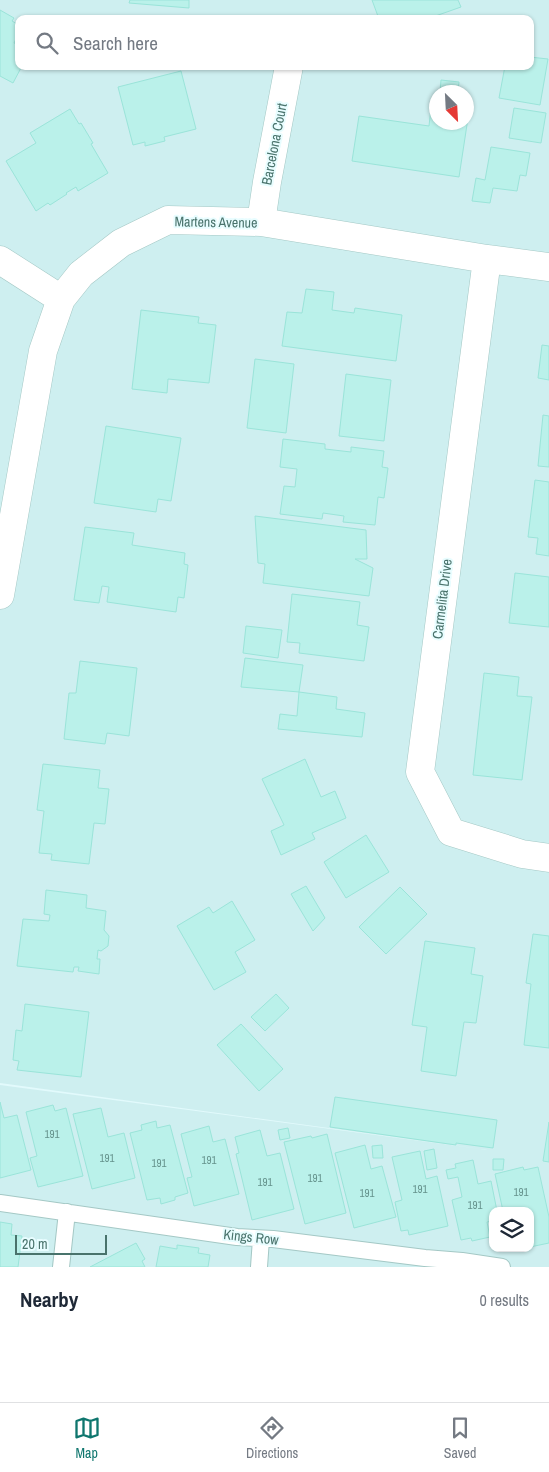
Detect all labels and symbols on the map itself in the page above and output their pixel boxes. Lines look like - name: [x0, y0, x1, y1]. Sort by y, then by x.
- north arrow: [429, 85, 474, 130]
- street label: Barcelona Court: [257, 102, 291, 186]
- street label: Martens Avenue: [174, 212, 258, 232]
- street label: Carmelita Drive: [428, 558, 456, 640]
- house number: 191: [44, 1127, 60, 1141]
- house number: 191: [99, 1151, 115, 1165]
- house number: 191: [201, 1153, 217, 1167]
- house number: 191: [151, 1156, 167, 1170]
- house number: 191: [307, 1171, 323, 1185]
- house number: 191: [257, 1175, 273, 1189]
- house number: 191: [412, 1182, 428, 1196]
- house number: 191: [513, 1185, 529, 1199]
- house number: 191: [359, 1186, 375, 1200]
- house number: 191: [467, 1198, 483, 1212]
- street label: Kings Row: [222, 1225, 280, 1249]
- scale bar: [15, 1232, 108, 1255]

